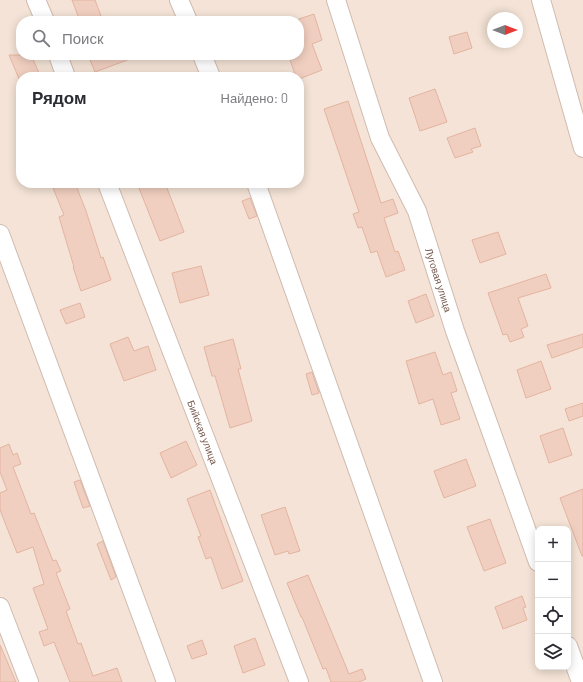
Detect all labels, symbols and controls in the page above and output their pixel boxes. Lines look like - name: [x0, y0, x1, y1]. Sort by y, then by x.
- north arrow: [487, 12, 523, 48]
- search box: [16, 16, 304, 60]
- icon: search: [30, 27, 52, 49]
- text: Поиск: [62, 29, 104, 47]
- text: Рядом: [32, 87, 87, 107]
- text: Найдено: 0: [221, 90, 288, 106]
- street label: Луговая улица: [423, 246, 455, 314]
- street label: Бийская улица: [185, 398, 221, 466]
- map controls: [535, 526, 571, 670]
- button: +: [535, 526, 571, 562]
- button: −: [535, 562, 571, 598]
- button: locate: [535, 598, 571, 634]
- button: layers: [535, 634, 571, 670]

